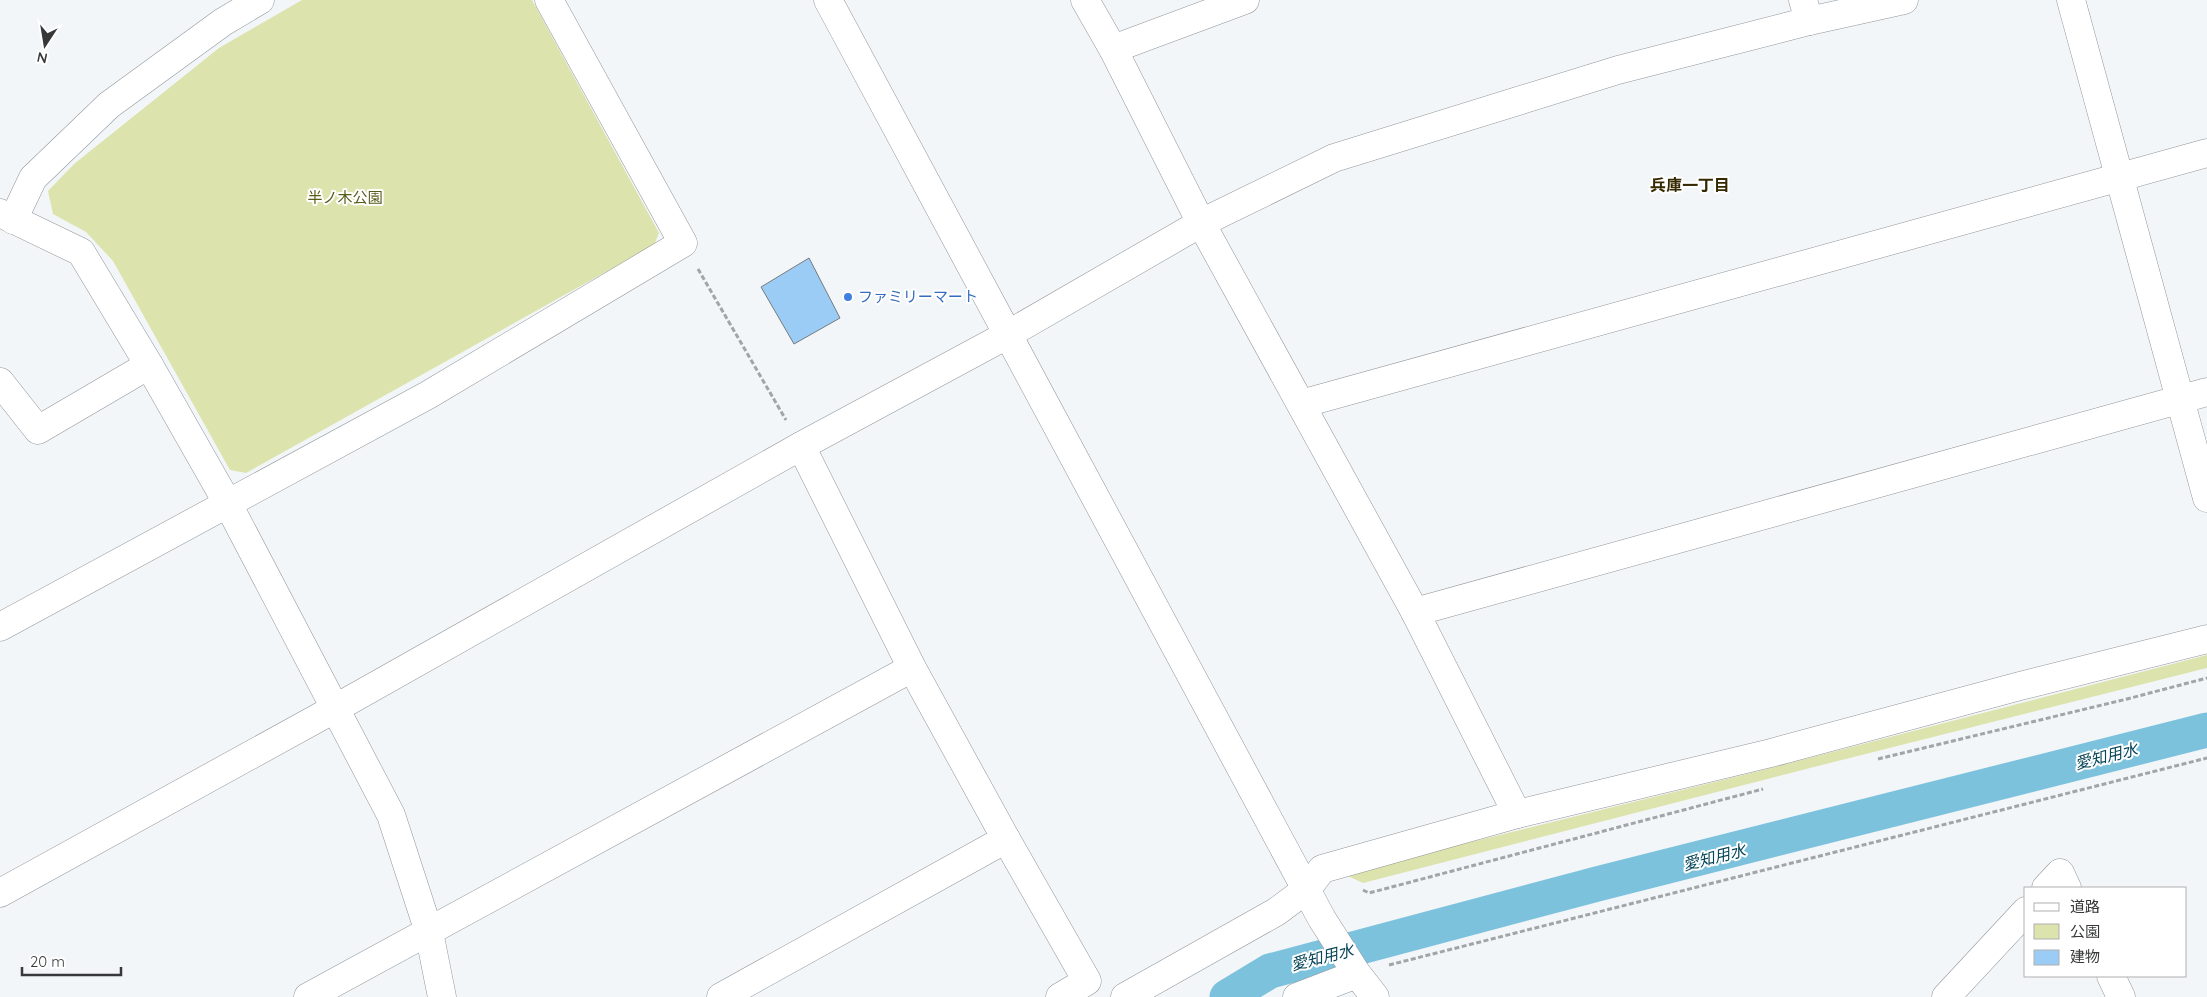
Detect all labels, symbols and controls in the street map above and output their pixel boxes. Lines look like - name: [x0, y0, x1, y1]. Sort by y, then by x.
- north arrow: [20, 20, 70, 70]
- text: N: [35, 48, 49, 68]
- district label: 兵庫一丁目: [1650, 175, 1730, 195]
- park label: 半ノ木公園: [307, 188, 383, 207]
- place label: ファミリーマート: [858, 287, 978, 306]
- marker: ファミリーマート: [842, 291, 854, 303]
- water label: 愛知用水: [2073, 738, 2141, 773]
- water label: 愛知用水: [1681, 839, 1749, 874]
- legend: [2024, 887, 2187, 977]
- text: 道路: [2070, 897, 2100, 916]
- text: 公園: [2070, 922, 2100, 941]
- water label: 愛知用水: [1289, 939, 1357, 974]
- scale bar: [22, 944, 121, 976]
- text: 建物: [2070, 947, 2100, 966]
- text: 20 m: [30, 952, 65, 971]

